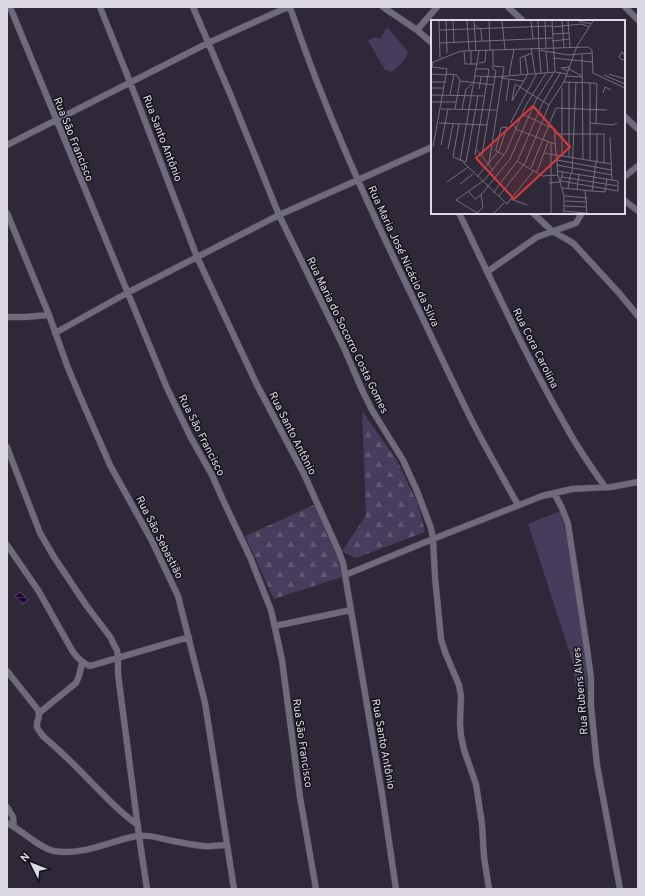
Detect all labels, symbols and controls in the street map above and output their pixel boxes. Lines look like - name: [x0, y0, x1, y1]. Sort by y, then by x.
- inset map: [431, 20, 625, 214]
- street label: Rua Santo Antônio: [139, 93, 185, 184]
- street label: Rua São Francisco: [50, 95, 96, 184]
- street label: Rua Maria José Nicácio da Silva: [364, 184, 442, 329]
- street label: Rua Maria do Socorro Costa Gomes: [303, 255, 391, 416]
- street label: Rua Cora Carolina: [509, 306, 562, 391]
- street label: Rua Santo Antônio: [265, 389, 319, 477]
- street label: Rua São Francisco: [175, 392, 228, 479]
- street label: Rua São Sebastião: [132, 494, 186, 581]
- street label: Rua Rubens Alves: [570, 647, 592, 735]
- street label: Rua São Francisco: [289, 698, 315, 789]
- street label: Rua Santo Antônio: [368, 698, 398, 790]
- north arrow: [12, 844, 52, 884]
- text: N: [18, 850, 33, 866]

